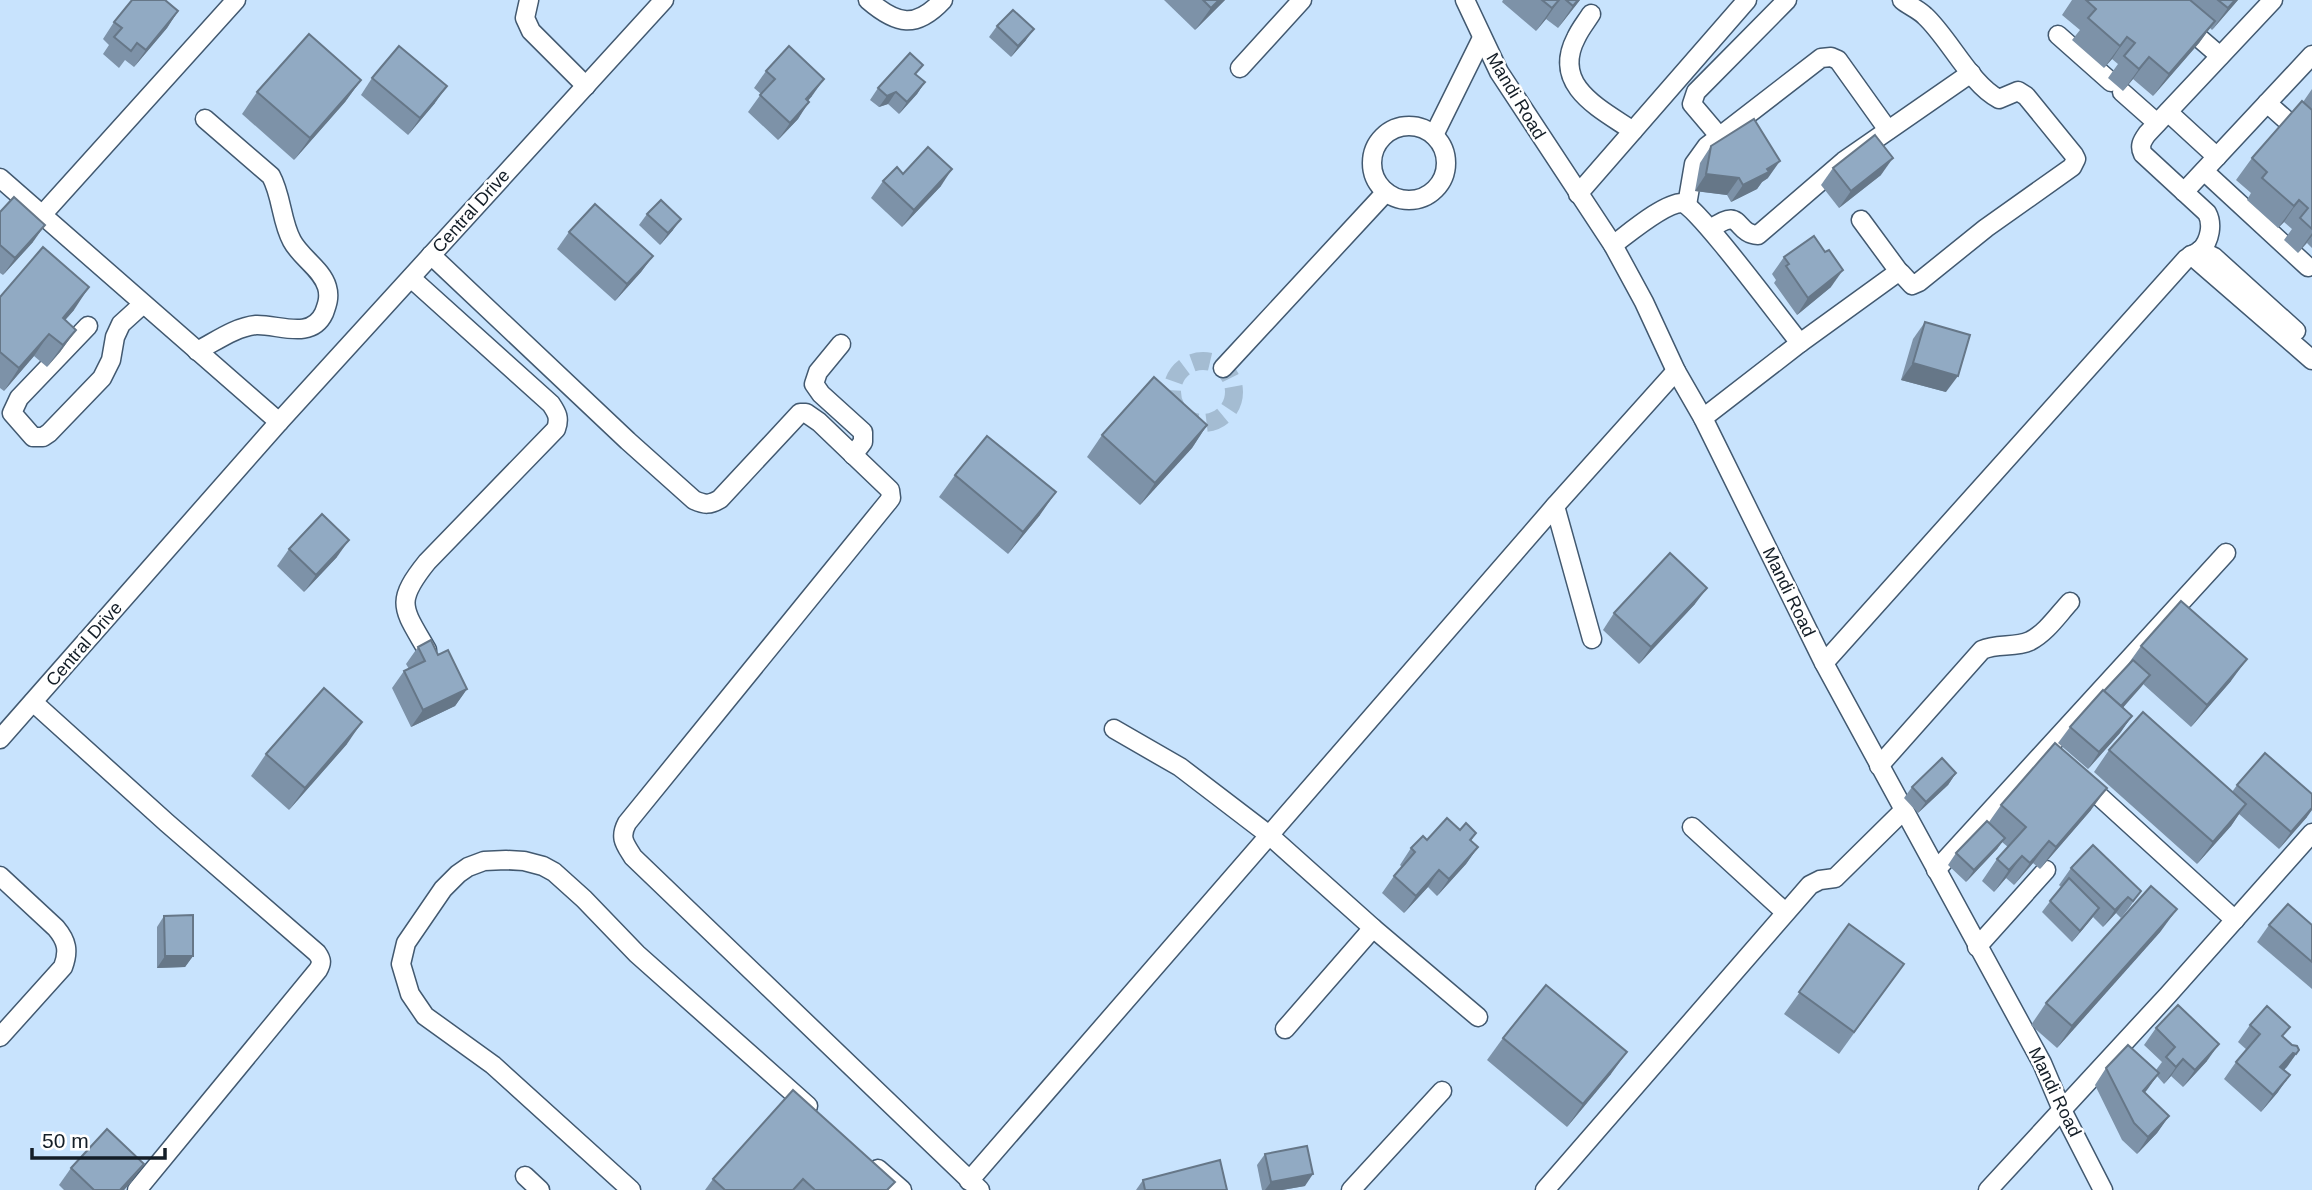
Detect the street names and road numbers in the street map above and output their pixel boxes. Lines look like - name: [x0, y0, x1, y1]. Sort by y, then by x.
- street label: Mandi Road: [1482, 49, 1550, 143]
- street label: Central Drive: [428, 165, 514, 257]
- street label: Mandi Road: [1759, 544, 1819, 640]
- street label: Central Drive: [42, 598, 126, 690]
- street label: Mandi Road: [2025, 1044, 2085, 1140]

